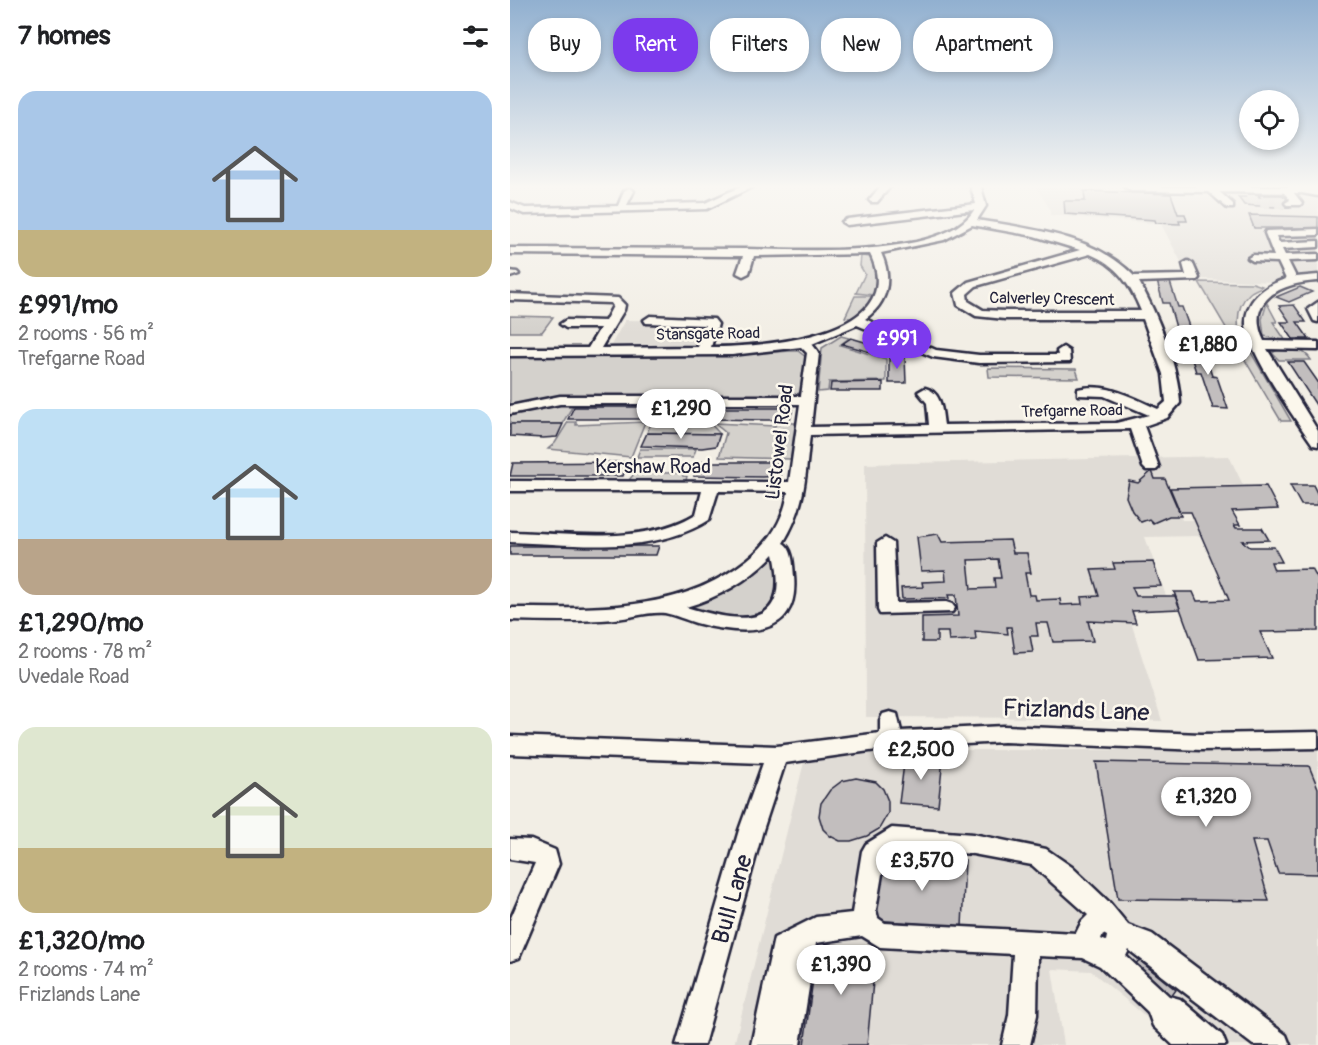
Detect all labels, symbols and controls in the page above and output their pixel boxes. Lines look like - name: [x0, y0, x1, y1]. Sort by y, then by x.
- chip: Buy: [528, 18, 601, 72]
- chip: Rent: [613, 18, 698, 72]
- chip: Filters: [710, 18, 809, 72]
- chip: New: [821, 18, 901, 72]
- chip: Apartment: [913, 18, 1053, 72]
- text: 7 homes: [18, 20, 110, 52]
- icon: filters: [459, 20, 492, 53]
- map controls: [1239, 90, 1299, 150]
- button: locate: [1239, 90, 1299, 150]
- icon: home: [201, 130, 309, 238]
- street label: Calverley Crescent: [989, 288, 1115, 310]
- text: £991/mo: [18, 289, 118, 321]
- pin: £991: [861, 319, 933, 370]
- text: 2 rooms · 56 m²: [18, 321, 154, 346]
- street label: Stansgate Road: [656, 323, 760, 345]
- pin: £1,880: [1159, 325, 1257, 376]
- text: £991: [876, 326, 918, 351]
- text: £1,880: [1178, 332, 1238, 357]
- text: Trefgarne Road: [18, 346, 145, 371]
- street label: Listowel Road: [760, 383, 799, 501]
- pin: £1,290: [632, 389, 730, 440]
- text: £1,290: [651, 396, 711, 421]
- street label: Trefgarne Road: [1021, 400, 1123, 422]
- icon: home: [201, 448, 309, 556]
- street label: Kershaw Road: [595, 454, 711, 479]
- text: £1,290/mo: [18, 607, 144, 639]
- text: 2 rooms · 78 m²: [18, 639, 152, 664]
- text: Uvedale Road: [18, 664, 130, 689]
- street label: Frizlands Lane: [1002, 693, 1150, 728]
- pin: £2,500: [872, 730, 970, 781]
- text: £2,500: [887, 737, 955, 762]
- icon: home: [201, 766, 309, 874]
- pin: £1,320: [1157, 777, 1255, 828]
- text: £1,320: [1175, 784, 1237, 809]
- pin: £3,570: [873, 841, 971, 892]
- text: £3,570: [890, 848, 954, 873]
- street label: Bull Lane: [706, 851, 759, 947]
- text: £1,320/mo: [18, 925, 145, 957]
- pin: £1,390: [792, 945, 890, 996]
- text: £1,390: [811, 952, 871, 977]
- text: 2 rooms · 74 m²: [18, 957, 154, 982]
- text: Frizlands Lane: [18, 982, 140, 1007]

